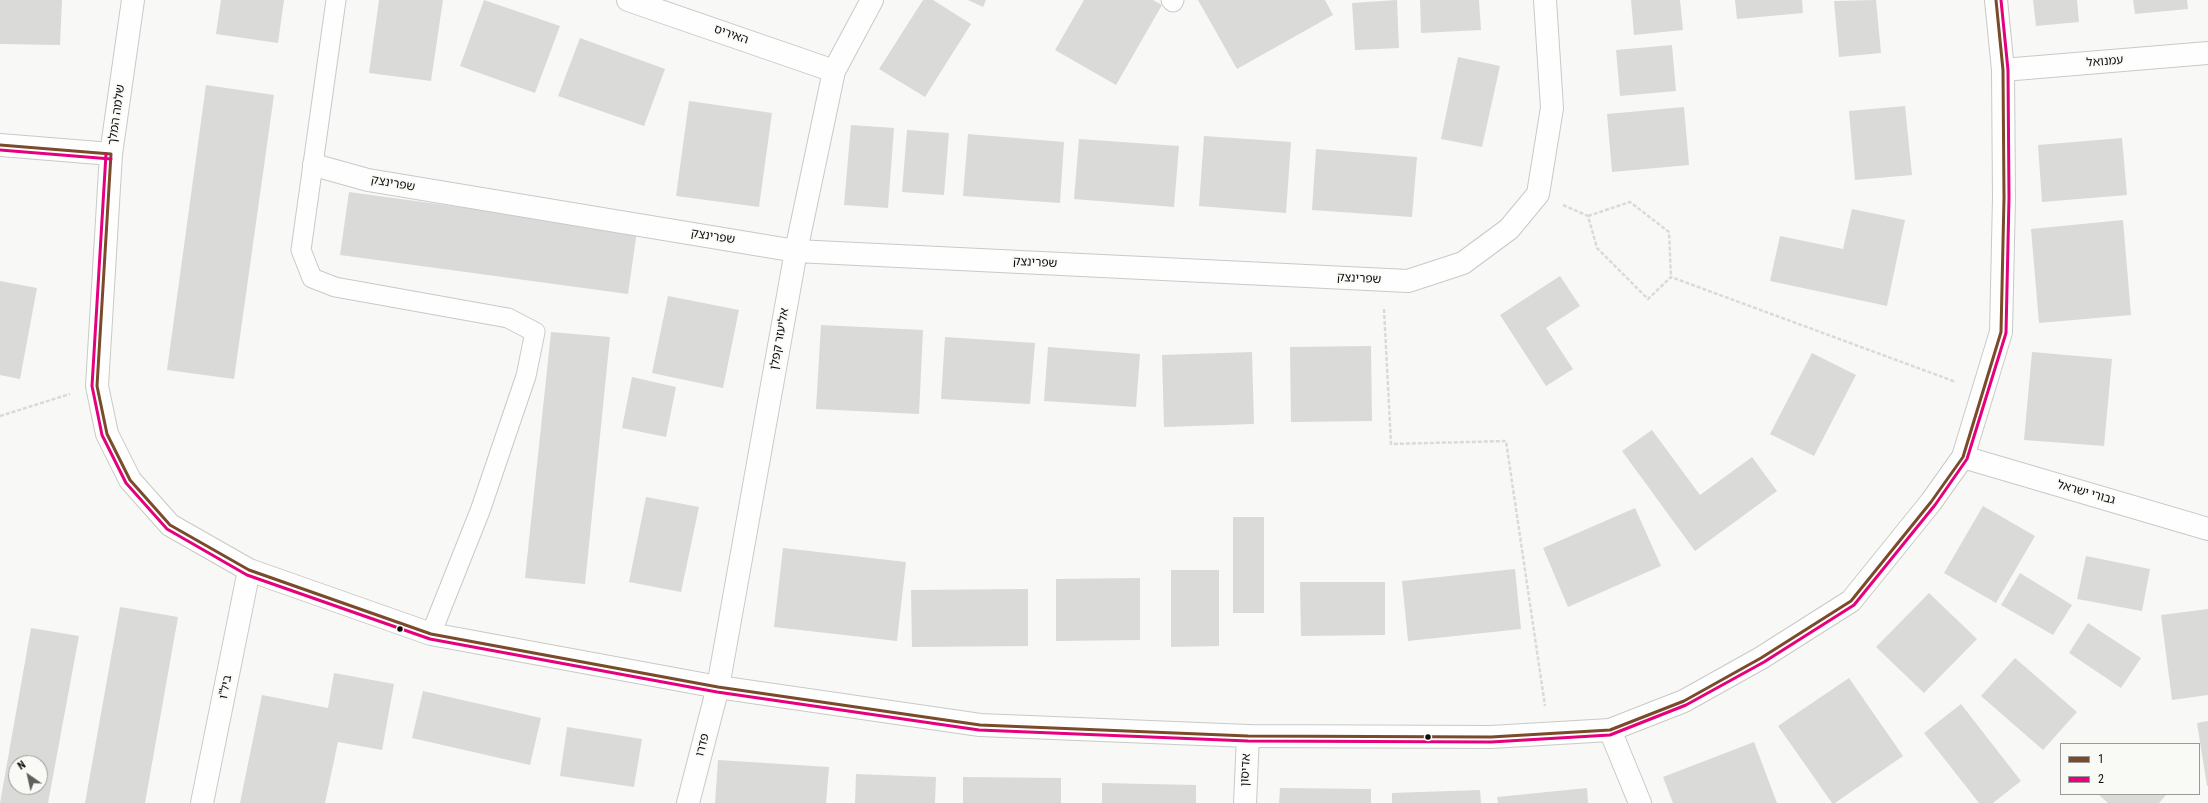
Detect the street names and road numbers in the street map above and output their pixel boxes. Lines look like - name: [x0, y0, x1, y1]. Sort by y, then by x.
- street label: האיריס: [712, 22, 750, 48]
- street label: עמנואל: [2086, 53, 2124, 71]
- street label: שלמה המלך: [106, 84, 128, 146]
- street label: שפרינצק: [370, 173, 416, 195]
- street label: שפרינצק: [690, 226, 736, 248]
- street label: שפרינצק: [1012, 255, 1058, 271]
- street label: שפרינצק: [1336, 271, 1382, 287]
- street label: אליעזר קפלן: [768, 307, 792, 371]
- street label: גבורי ישראל: [2055, 478, 2117, 508]
- street label: ביל"ו: [217, 674, 235, 700]
- street label: פדרו: [693, 732, 713, 758]
- street label: אדיסון: [1238, 753, 1254, 787]

